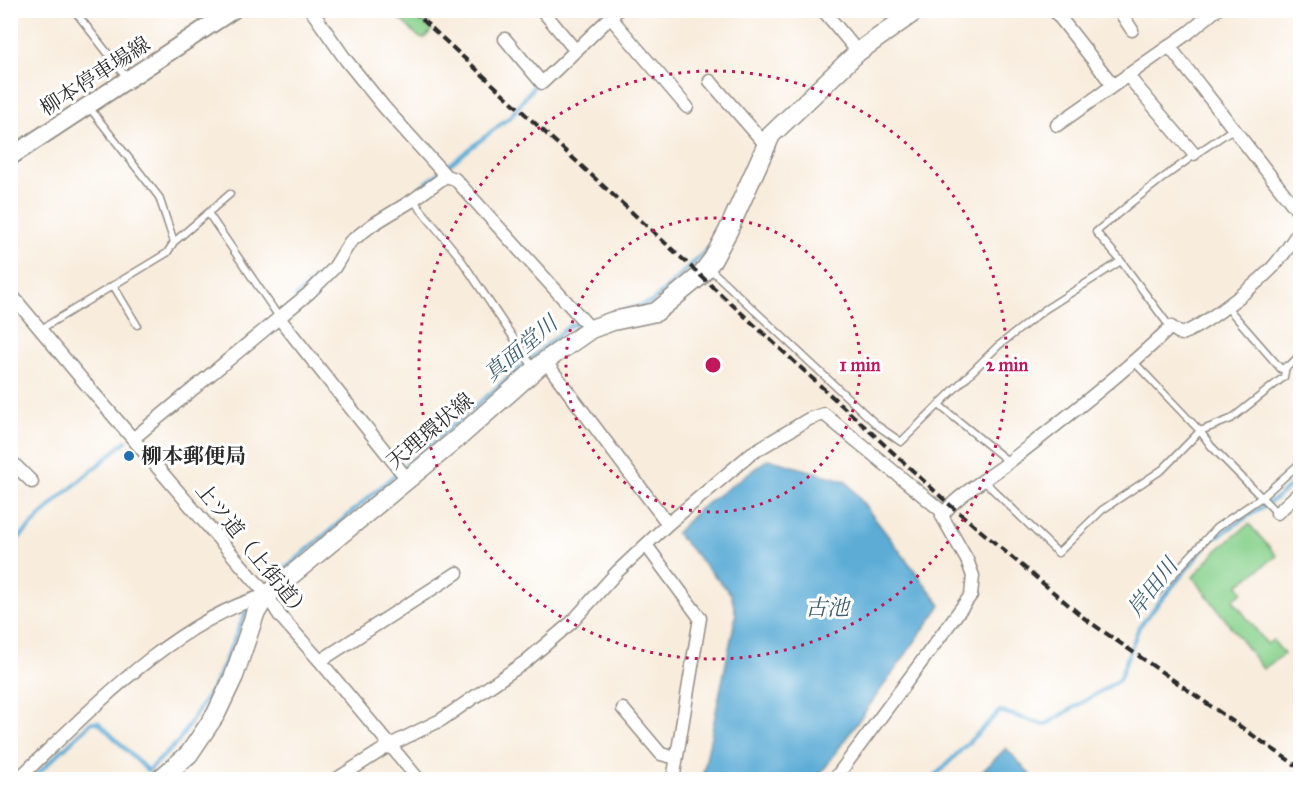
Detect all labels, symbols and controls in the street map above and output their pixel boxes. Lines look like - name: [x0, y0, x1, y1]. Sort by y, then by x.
- street label: 柳本停車場線: [35, 31, 155, 121]
- water label: 真面堂川: [478, 308, 564, 387]
- text: 1 min: [840, 354, 881, 376]
- text: 2 min: [986, 354, 1029, 376]
- centre of rings: [703, 355, 723, 375]
- street label: 天理環状線: [381, 387, 479, 475]
- place label: 柳本郵便局: [141, 443, 246, 469]
- marker: 柳本郵便局: [122, 449, 136, 463]
- street label: 上ツ道（上街道）: [190, 478, 316, 624]
- water label: 岸田川: [1121, 551, 1185, 622]
- water label: 古池: [805, 594, 852, 621]

